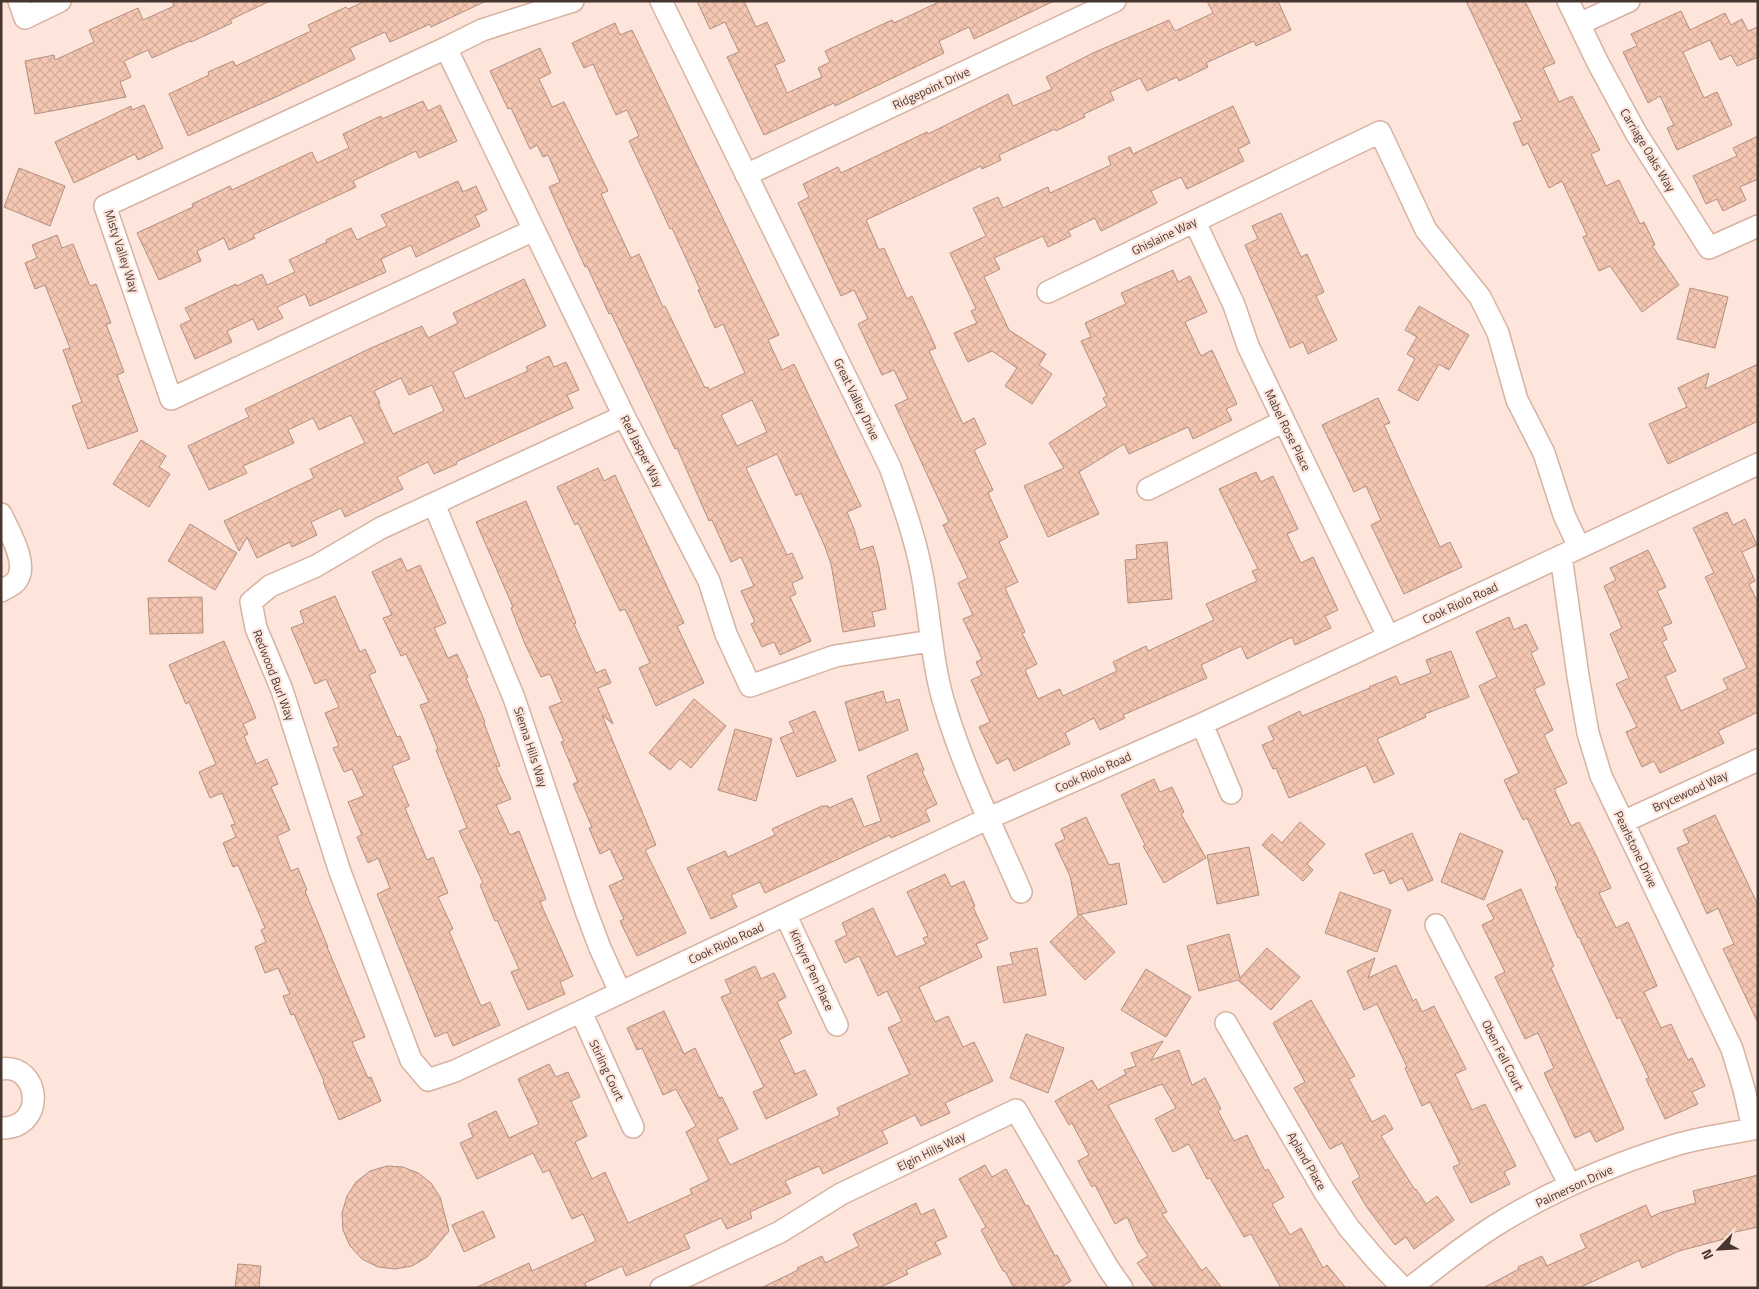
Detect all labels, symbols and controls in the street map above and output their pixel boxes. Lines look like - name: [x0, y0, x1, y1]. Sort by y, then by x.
- street label: Ridgepoint Drive: [889, 62, 973, 114]
- street label: Carriage Oaks Way: [1616, 105, 1681, 196]
- street label: Misty Valley Way: [100, 207, 144, 295]
- street label: Ghislaine Way: [1128, 212, 1200, 260]
- street label: Great Valley Drive: [829, 355, 885, 443]
- street label: Mabel Rose Place: [1260, 386, 1316, 474]
- street label: Red Jasper Way: [616, 412, 668, 491]
- street label: Cook Riolo Road: [1419, 577, 1501, 629]
- street label: Redwood Burl Way: [248, 627, 300, 723]
- street label: Sienna Hills Way: [509, 704, 553, 790]
- street label: Cook Riolo Road: [1052, 747, 1134, 797]
- street label: Brycewood Way: [1649, 765, 1731, 817]
- street label: Pearlstone Drive: [1609, 807, 1663, 891]
- street label: Cook Riolo Road: [685, 917, 767, 969]
- street label: Kintyre Pen Place: [785, 926, 839, 1014]
- street label: Oben Fell Court: [1477, 1016, 1529, 1094]
- street label: Stirling Court: [585, 1036, 630, 1104]
- street label: Elgin Hills Way: [894, 1126, 969, 1176]
- street label: Apland Place: [1283, 1128, 1331, 1194]
- street label: Palmerson Drive: [1532, 1160, 1616, 1212]
- north arrow: [1694, 1224, 1744, 1274]
- text: N: [1695, 1246, 1718, 1264]

